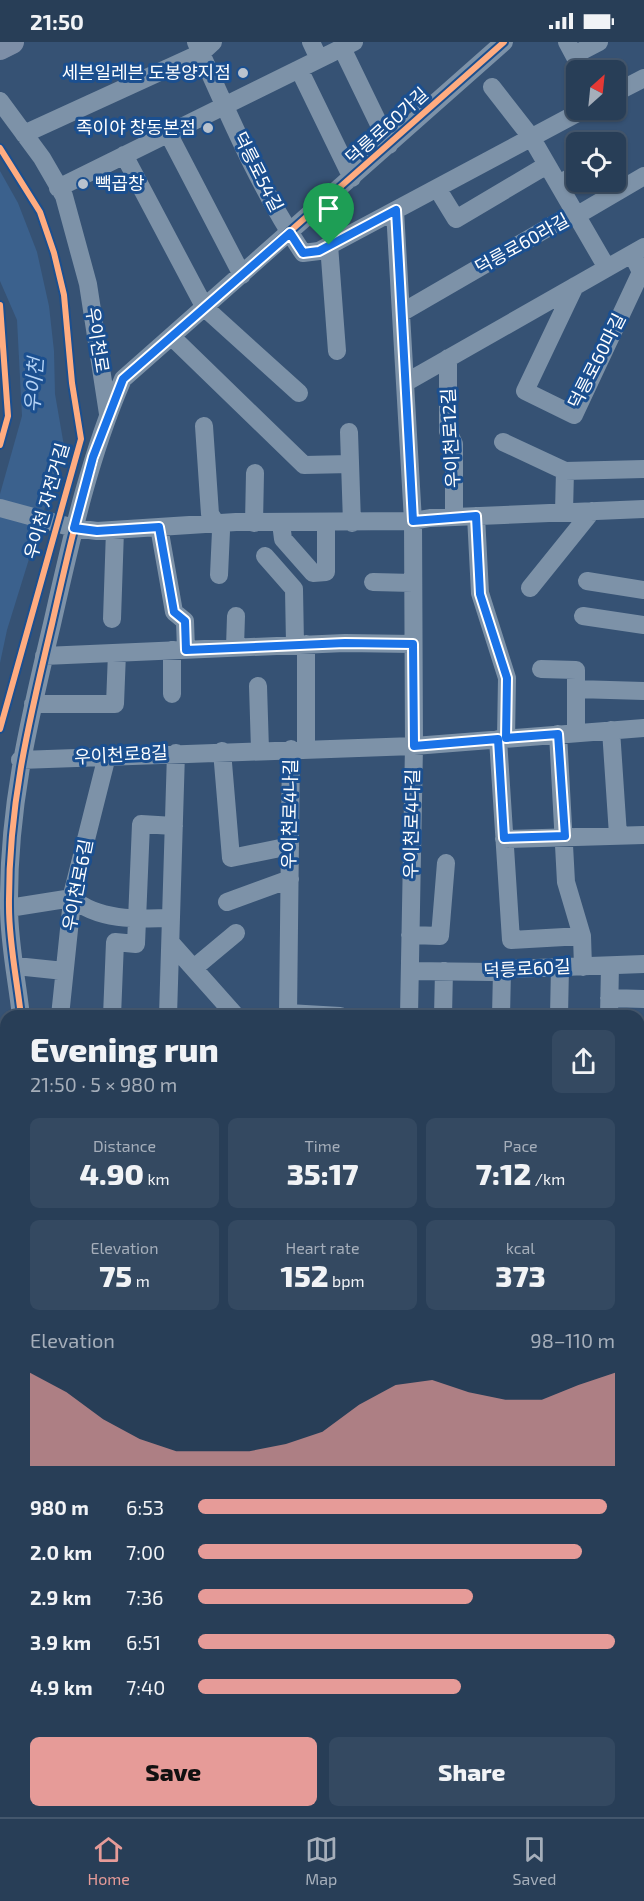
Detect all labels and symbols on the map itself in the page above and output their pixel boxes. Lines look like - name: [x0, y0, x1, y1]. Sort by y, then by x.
- north arrow: [566, 60, 626, 120]
- place label: 세븐일레븐 도봉양지점: [61, 61, 231, 83]
- marker: 세븐일레븐 도봉양지점: [236, 66, 250, 80]
- street label: 덕릉로60가길: [340, 82, 432, 168]
- place label: 족이야 창동본점: [76, 116, 196, 138]
- marker: 족이야 창동본점: [201, 121, 215, 135]
- street label: 덕릉로54길: [229, 128, 288, 215]
- place label: 빽곱창: [95, 172, 145, 194]
- marker: 빽곱창: [76, 177, 90, 191]
- pin: [303, 183, 354, 245]
- street label: 덕릉로60라길: [471, 208, 572, 278]
- street label: 우이천로: [82, 305, 114, 374]
- street label: 덕릉로60마길: [563, 309, 630, 412]
- water label: 우이천: [19, 354, 47, 413]
- street label: 우이천로12길: [436, 387, 464, 489]
- street label: 우이천 자전거길: [19, 440, 73, 561]
- street label: 우이천로8길: [74, 741, 168, 767]
- street label: 우이천로4나길: [277, 759, 301, 869]
- street label: 우이천로4다길: [399, 769, 423, 879]
- street label: 우이천로6길: [57, 837, 97, 933]
- street label: 덕릉로60길: [483, 955, 571, 981]

